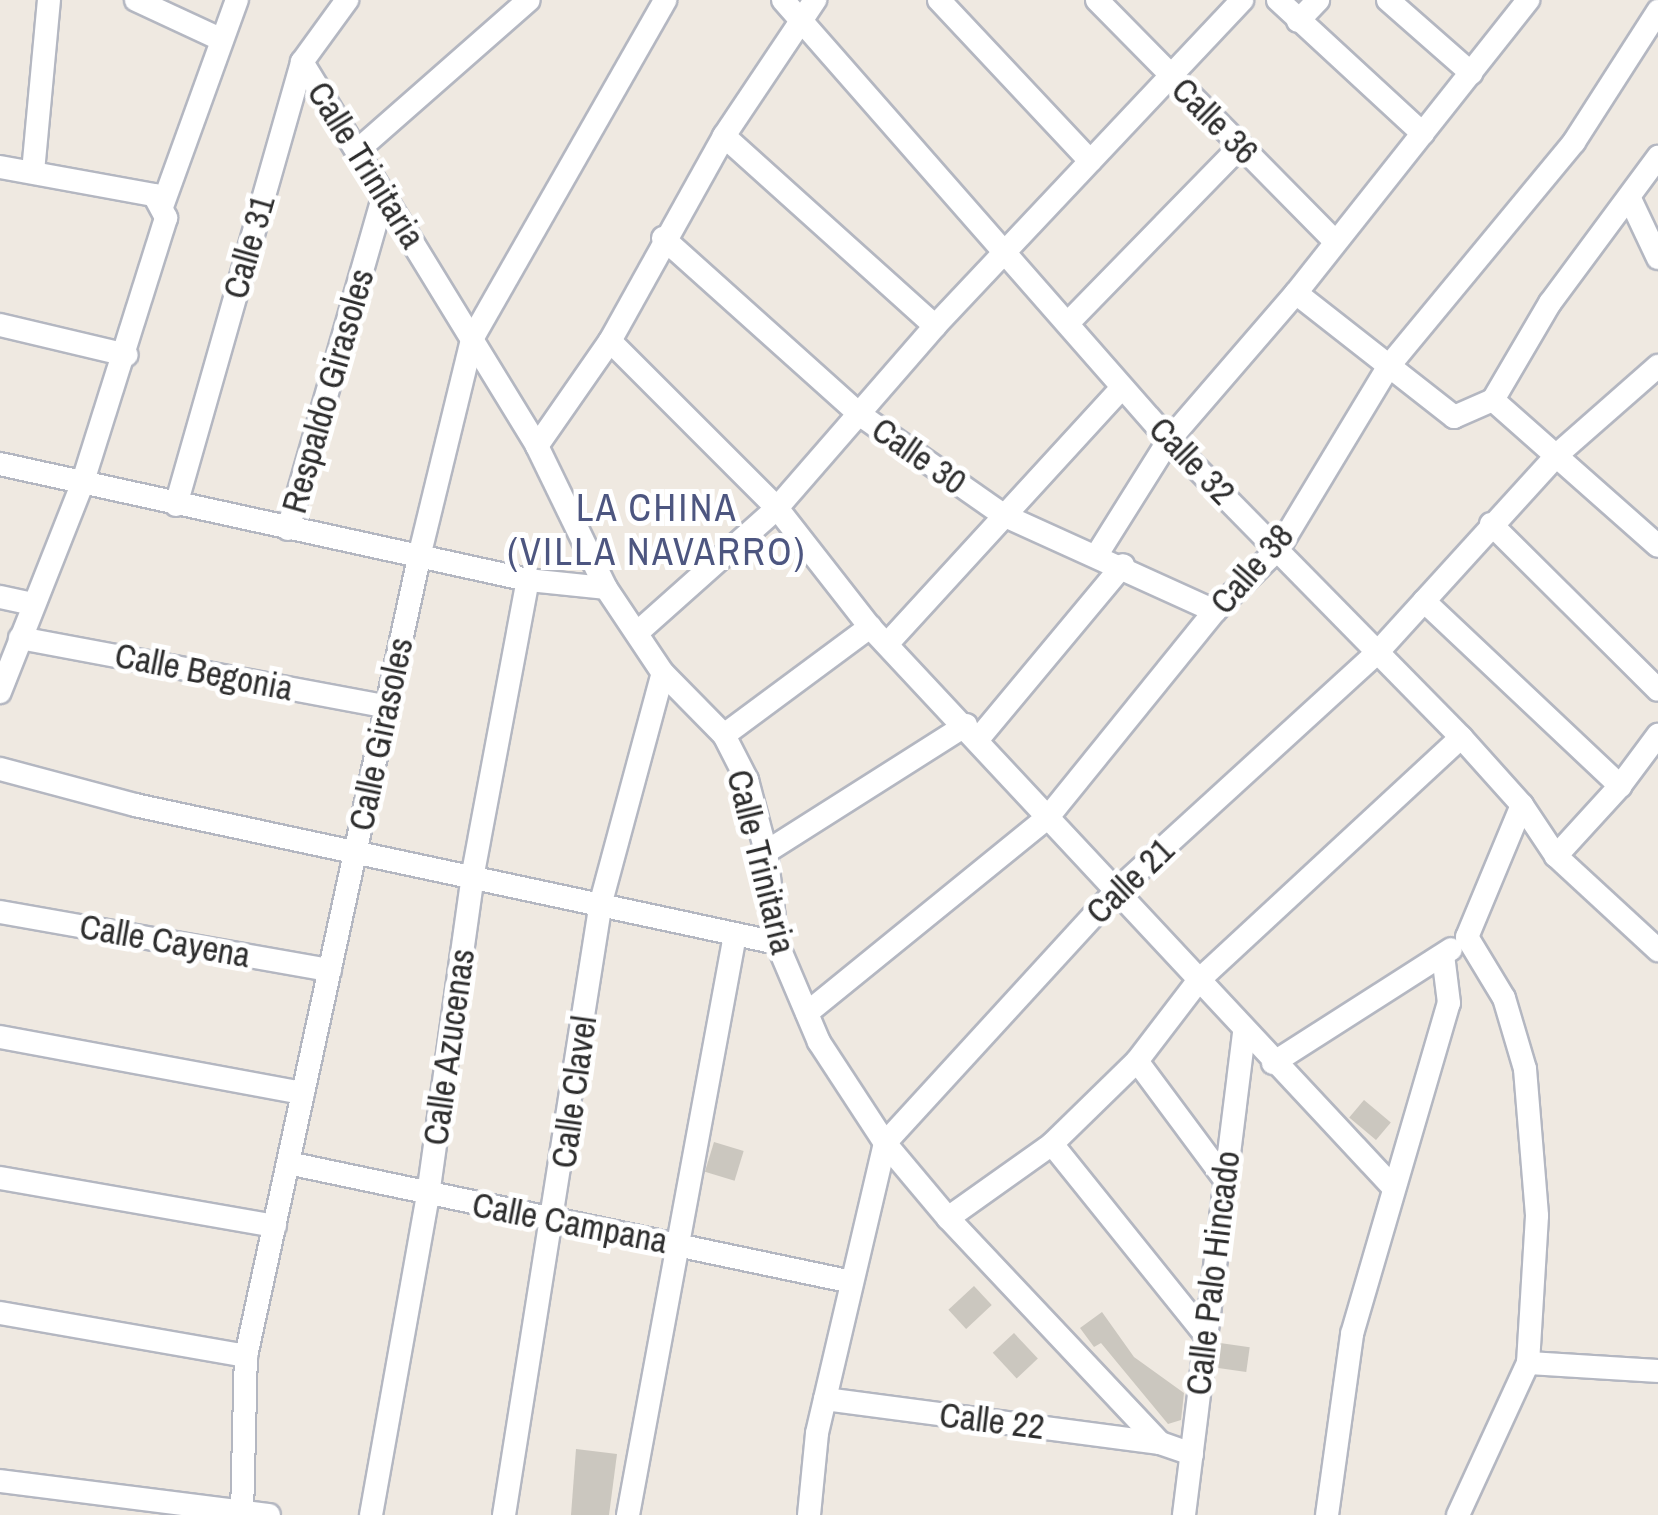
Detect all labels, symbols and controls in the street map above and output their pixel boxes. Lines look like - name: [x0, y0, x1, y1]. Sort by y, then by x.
- street label: Calle 36: [1163, 69, 1267, 173]
- street label: Calle Trinitaria: [298, 74, 434, 256]
- street label: Calle 31: [214, 191, 284, 303]
- street label: Respaldo Girasoles: [273, 264, 383, 518]
- street label: Calle 30: [864, 409, 974, 503]
- street label: Calle 32: [1140, 409, 1244, 513]
- district label: LA CHINA (VILLA NAVARRO): [506, 485, 808, 574]
- street label: Calle 38: [1202, 515, 1302, 623]
- street label: Calle Begonia: [112, 634, 296, 710]
- street label: Calle Girasoles: [340, 634, 422, 834]
- street label: Calle Trinitaria: [718, 765, 804, 959]
- street label: Calle 21: [1078, 829, 1182, 933]
- street label: Calle Cayena: [77, 905, 253, 977]
- street label: Calle Azucenas: [414, 945, 484, 1149]
- street label: Calle Clavel: [543, 1013, 605, 1171]
- street label: Calle Palo Hincado: [1177, 1149, 1249, 1397]
- street label: Calle Campana: [469, 1184, 671, 1262]
- street label: Calle 22: [937, 1394, 1047, 1448]

